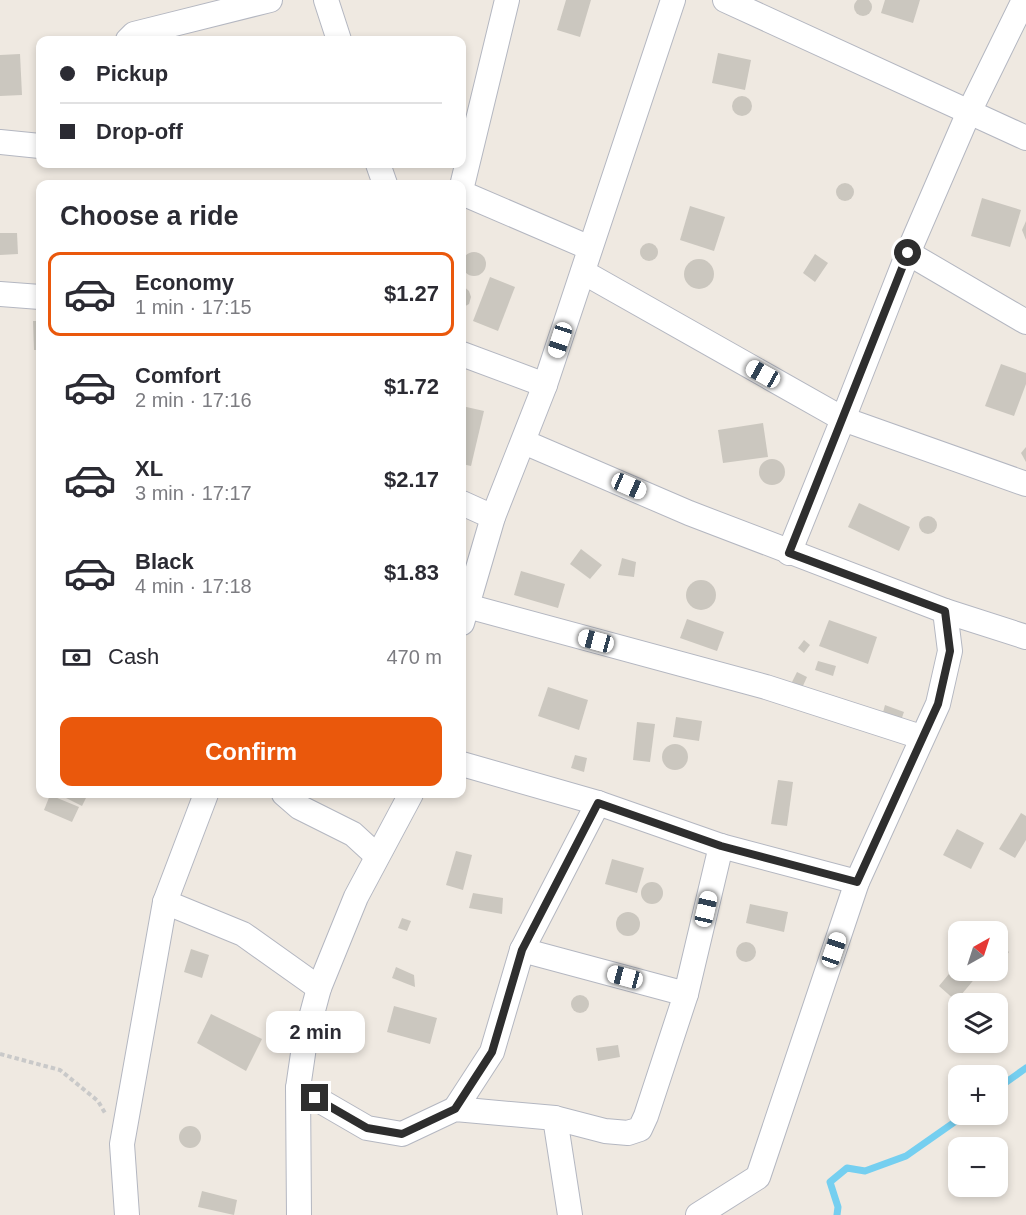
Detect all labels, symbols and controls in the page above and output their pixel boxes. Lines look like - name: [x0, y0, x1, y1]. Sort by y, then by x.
- text: Pickup: [96, 61, 168, 86]
- text: Drop-off: [96, 119, 183, 144]
- text: Choose a ride: [60, 201, 239, 231]
- route start: [894, 239, 921, 266]
- icon: car: [63, 267, 117, 321]
- text: Economy: [135, 270, 234, 295]
- text: $1.27: [384, 281, 439, 306]
- text: 1 min · 17:15: [135, 296, 252, 318]
- car: [546, 320, 574, 360]
- car: [743, 357, 783, 391]
- icon: car: [63, 360, 117, 414]
- text: Comfort: [135, 363, 221, 388]
- text: $1.72: [384, 374, 439, 399]
- text: 2 min · 17:16: [135, 389, 252, 411]
- icon: car: [63, 453, 117, 507]
- text: XL: [135, 456, 163, 481]
- text: $2.17: [384, 467, 439, 492]
- car: [609, 470, 649, 502]
- text: 3 min · 17:17: [135, 482, 252, 504]
- icon: car: [63, 546, 117, 600]
- text: Black: [135, 549, 194, 574]
- text: $1.83: [384, 560, 439, 585]
- text: 4 min · 17:18: [135, 575, 252, 597]
- car: [576, 628, 616, 654]
- icon: cash: [60, 641, 93, 674]
- text: Cash: [108, 644, 159, 669]
- text: 470 m: [386, 646, 442, 668]
- button: Confirm: [60, 717, 442, 786]
- car: [693, 889, 719, 929]
- north arrow: [948, 921, 1008, 981]
- map controls: [948, 921, 1008, 1197]
- car: [820, 930, 848, 970]
- car: [605, 964, 645, 990]
- button: layers: [948, 993, 1008, 1053]
- callout: 2 min: [266, 1011, 364, 1053]
- text: 2 min: [289, 1021, 342, 1043]
- button: +: [948, 1065, 1008, 1125]
- route end: [301, 1084, 328, 1111]
- button: −: [948, 1137, 1008, 1197]

